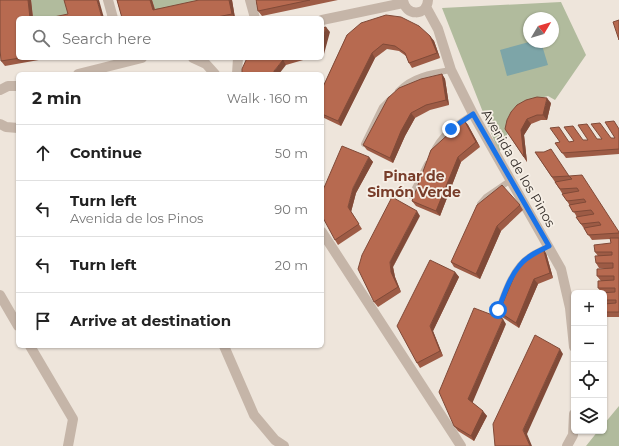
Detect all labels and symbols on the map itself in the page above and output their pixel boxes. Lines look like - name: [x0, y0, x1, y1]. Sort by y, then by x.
- north arrow: [523, 12, 559, 48]
- street label: Avenida de los Pinos: [479, 106, 559, 230]
- route end: [442, 120, 460, 138]
- district label: Pinar de Simón Verde: [367, 167, 461, 201]
- route start: [489, 301, 507, 319]

